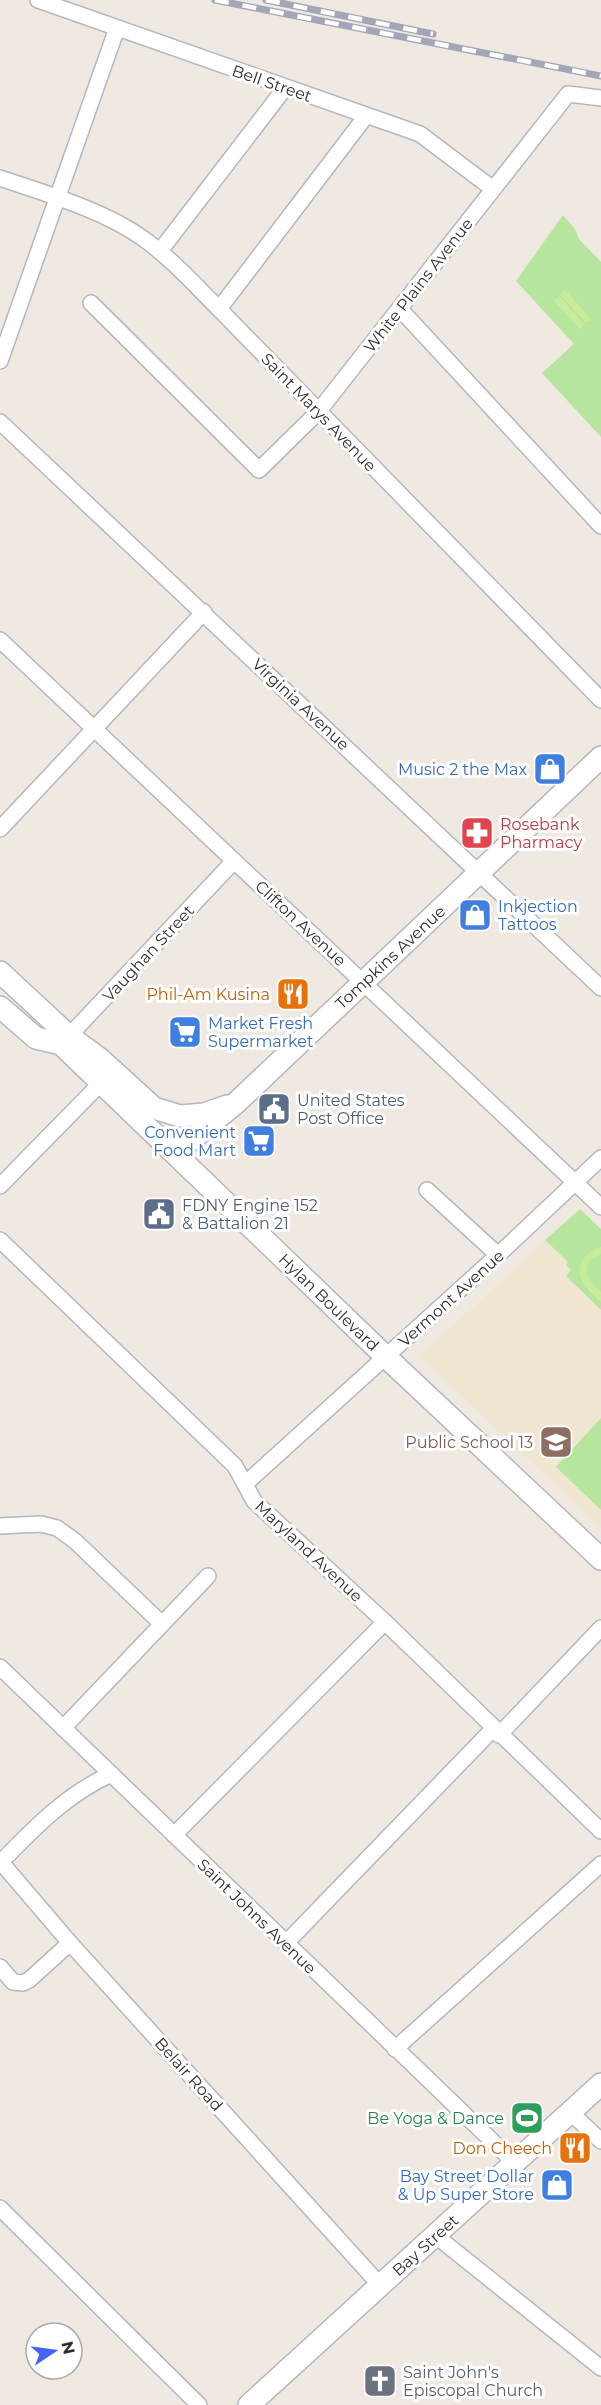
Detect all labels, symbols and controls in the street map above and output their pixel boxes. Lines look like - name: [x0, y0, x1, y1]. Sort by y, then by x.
- street label: Bell Street: [230, 61, 315, 106]
- street label: White Plains Avenue: [360, 214, 477, 356]
- street label: Saint Marys Avenue: [257, 349, 380, 475]
- street label: Virginia Avenue: [248, 655, 353, 754]
- shop icon: Music 2 the Max: [532, 751, 568, 787]
- place label: Music 2 the Max: [398, 760, 527, 779]
- pharmacy icon: Rosebank Pharmacy: [459, 815, 495, 851]
- place label: Rosebank Pharmacy: [500, 815, 582, 852]
- street label: Clifton Avenue: [251, 877, 350, 970]
- shop icon: Inkjection Tattoos: [457, 897, 493, 933]
- place label: Inkjection Tattoos: [498, 897, 578, 934]
- street label: Vaughan Street: [99, 901, 198, 1006]
- street label: Tompkins Avenue: [331, 902, 449, 1013]
- restaurant icon: Phil-Am Kusina: [275, 976, 311, 1012]
- place label: Phil-Am Kusina: [146, 985, 270, 1004]
- supermarket icon: Market Fresh Supermarket: [167, 1014, 203, 1050]
- place label: Market Fresh Supermarket: [208, 1014, 314, 1051]
- public building icon: United States Post Office: [256, 1091, 292, 1127]
- place label: United States Post Office: [297, 1091, 405, 1128]
- place label: Convenient Food Mart: [144, 1123, 236, 1160]
- supermarket icon: Convenient Food Mart: [241, 1123, 277, 1159]
- public building icon: FDNY Engine 152 & Battalion 21: [141, 1196, 177, 1232]
- place label: FDNY Engine 152 & Battalion 21: [182, 1196, 318, 1233]
- street label: Vermont Avenue: [395, 1246, 508, 1351]
- street label: Hylan Boulevard: [275, 1250, 383, 1355]
- school or university icon: Public School 13: [538, 1424, 574, 1460]
- place label: Public School 13: [405, 1433, 533, 1452]
- street label: Maryland Avenue: [251, 1497, 366, 1606]
- street label: Saint Johns Avenue: [194, 1855, 320, 1978]
- street label: Belair Road: [151, 2034, 227, 2115]
- sports icon: Be Yoga & Dance: [509, 2100, 545, 2136]
- place label: Be Yoga & Dance: [367, 2109, 504, 2128]
- restaurant icon: Don Cheech: [557, 2130, 593, 2166]
- place label: Don Cheech: [453, 2139, 552, 2158]
- place label: Bay Street Dollar & Up Super Store: [398, 2167, 534, 2204]
- shop icon: Bay Street Dollar & Up Super Store: [539, 2167, 575, 2203]
- street label: Bay Street: [388, 2210, 463, 2280]
- north arrow: [24, 2321, 84, 2381]
- text: N: [57, 2339, 79, 2356]
- church icon: Saint John's Episcopal Church: [362, 2363, 398, 2399]
- place label: Saint John's Episcopal Church: [403, 2363, 543, 2400]

